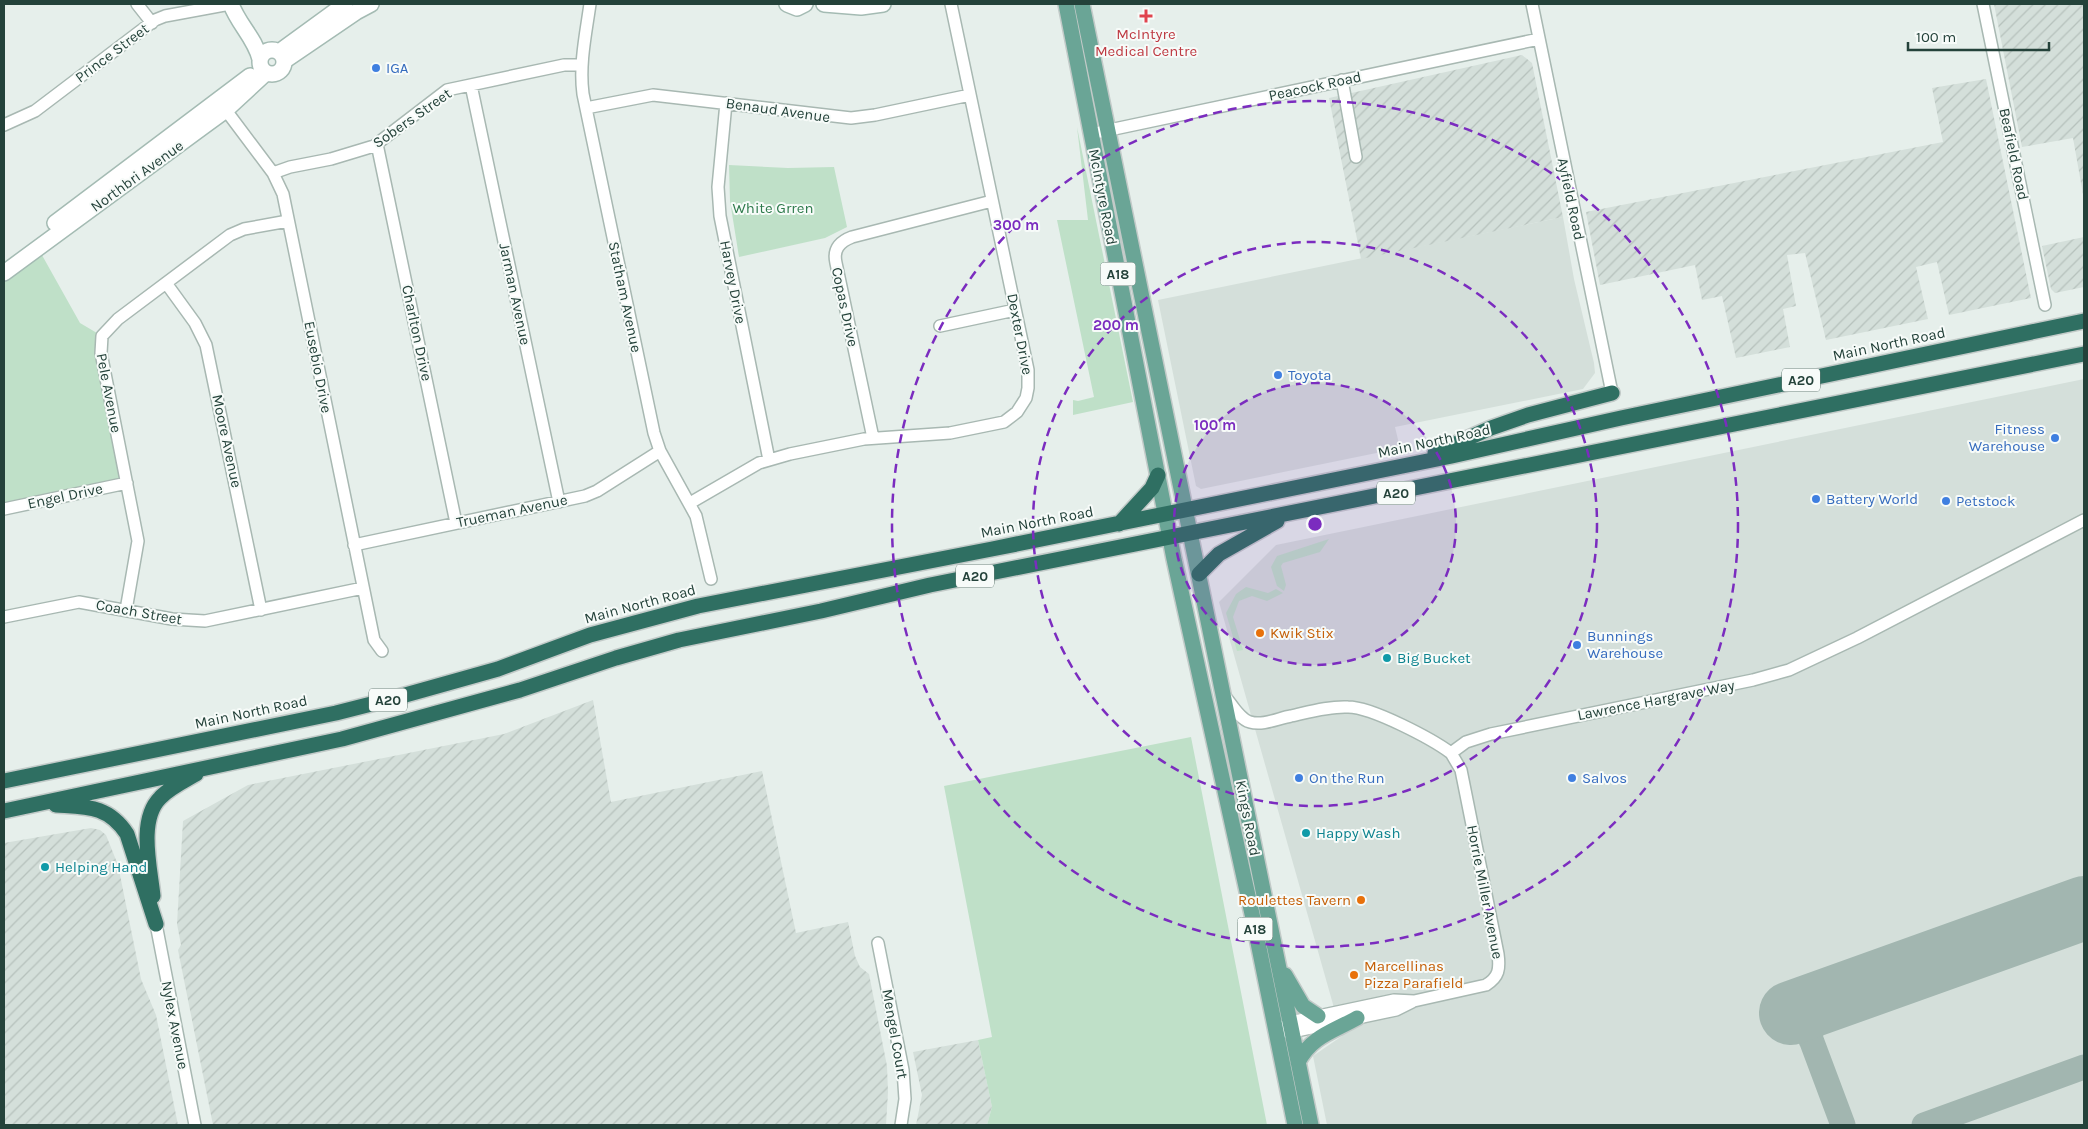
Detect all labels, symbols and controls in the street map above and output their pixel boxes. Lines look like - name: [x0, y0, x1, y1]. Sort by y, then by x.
- marker: McIntyre Medical Centre: [1139, 9, 1153, 23]
- street label: Prince Street: [72, 19, 153, 86]
- scale bar: [1908, 20, 2049, 52]
- place label: McIntyre Medical Centre: [1095, 25, 1197, 60]
- text: 100 m: [1916, 28, 1956, 46]
- place label: IGA: [386, 59, 409, 77]
- marker: IGA: [370, 62, 382, 74]
- street label: Peacock Road: [1267, 67, 1363, 105]
- street label: Sobers Street: [369, 84, 455, 152]
- street label: Benaud Avenue: [725, 94, 831, 126]
- street label: Beafield Road: [1995, 106, 2033, 202]
- street label: Northbri Avenue: [87, 136, 187, 216]
- street label: McIntyre Road: [1085, 147, 1121, 247]
- street label: Ayfield Road: [1553, 156, 1589, 242]
- park label: White Grren: [732, 199, 814, 217]
- text: 300 m: [993, 216, 1039, 234]
- street label: Harvey Drive: [716, 239, 750, 325]
- street label: Statham Avenue: [604, 240, 646, 354]
- street label: Jarman Avenue: [495, 241, 535, 347]
- road number: A18: [1100, 262, 1136, 286]
- street label: Copas Drive: [828, 266, 862, 348]
- street label: Charlton Drive: [398, 283, 436, 383]
- street label: Dexter Drive: [1003, 292, 1037, 376]
- text: 200 m: [1093, 316, 1139, 334]
- street label: Eusebio Drive: [300, 320, 336, 414]
- street label: Main North Road: [1831, 323, 1947, 365]
- street label: Pele Avenue: [92, 352, 126, 434]
- place label: Toyota: [1288, 366, 1332, 384]
- road number: A20: [1782, 368, 1820, 392]
- marker: Toyota: [1272, 369, 1284, 381]
- street label: Moore Avenue: [208, 393, 246, 489]
- text: 100 m: [1194, 416, 1236, 434]
- street label: Main North Road: [1376, 420, 1492, 462]
- place label: Fitness Warehouse: [1969, 420, 2045, 455]
- marker: Fitness Warehouse: [2049, 432, 2061, 444]
- street label: Engel Drive: [26, 479, 104, 513]
- road number: A20: [1377, 482, 1415, 504]
- street label: Trueman Avenue: [455, 490, 569, 532]
- place label: Battery World: [1826, 490, 1918, 508]
- place label: Petstock: [1956, 492, 2016, 510]
- marker: Battery World: [1810, 493, 1822, 505]
- marker: Petstock: [1940, 495, 1952, 507]
- street label: Main North Road: [979, 502, 1095, 542]
- centre of rings: [1306, 515, 1324, 533]
- road number: A20: [956, 564, 994, 588]
- street label: Main North Road: [582, 580, 698, 628]
- street label: Coach Street: [95, 596, 184, 628]
- place label: Kwik Stix: [1270, 624, 1334, 642]
- marker: Kwik Stix: [1254, 627, 1266, 639]
- place label: Bunnings Warehouse: [1587, 627, 1663, 662]
- marker: Bunnings Warehouse: [1571, 639, 1583, 651]
- place label: Big Bucket: [1397, 649, 1471, 667]
- marker: Big Bucket: [1381, 652, 1393, 664]
- street label: Lawrence Hargrave Way: [1576, 676, 1736, 724]
- road number: A20: [369, 688, 407, 712]
- street label: Main North Road: [193, 691, 309, 733]
- place label: On the Run: [1309, 769, 1385, 787]
- place label: Salvos: [1582, 769, 1627, 787]
- marker: On the Run: [1293, 772, 1305, 784]
- marker: Salvos: [1566, 772, 1578, 784]
- street label: Kings Road: [1232, 778, 1264, 858]
- street label: Horrie Miller Avenue: [1463, 823, 1507, 961]
- place label: Happy Wash: [1316, 824, 1401, 842]
- marker: Happy Wash: [1300, 827, 1312, 839]
- place label: Helping Hand: [55, 858, 147, 876]
- marker: Helping Hand: [39, 861, 51, 873]
- place label: Roulettes Tavern: [1238, 891, 1351, 909]
- marker: Roulettes Tavern: [1355, 894, 1367, 906]
- road number: A18: [1238, 918, 1272, 941]
- place label: Marcellinas Pizza Parafield: [1364, 957, 1463, 992]
- marker: Marcellinas Pizza Parafield: [1348, 969, 1360, 981]
- street label: Nylex Avenue: [158, 979, 192, 1071]
- street label: Mengel Court: [878, 988, 912, 1081]

